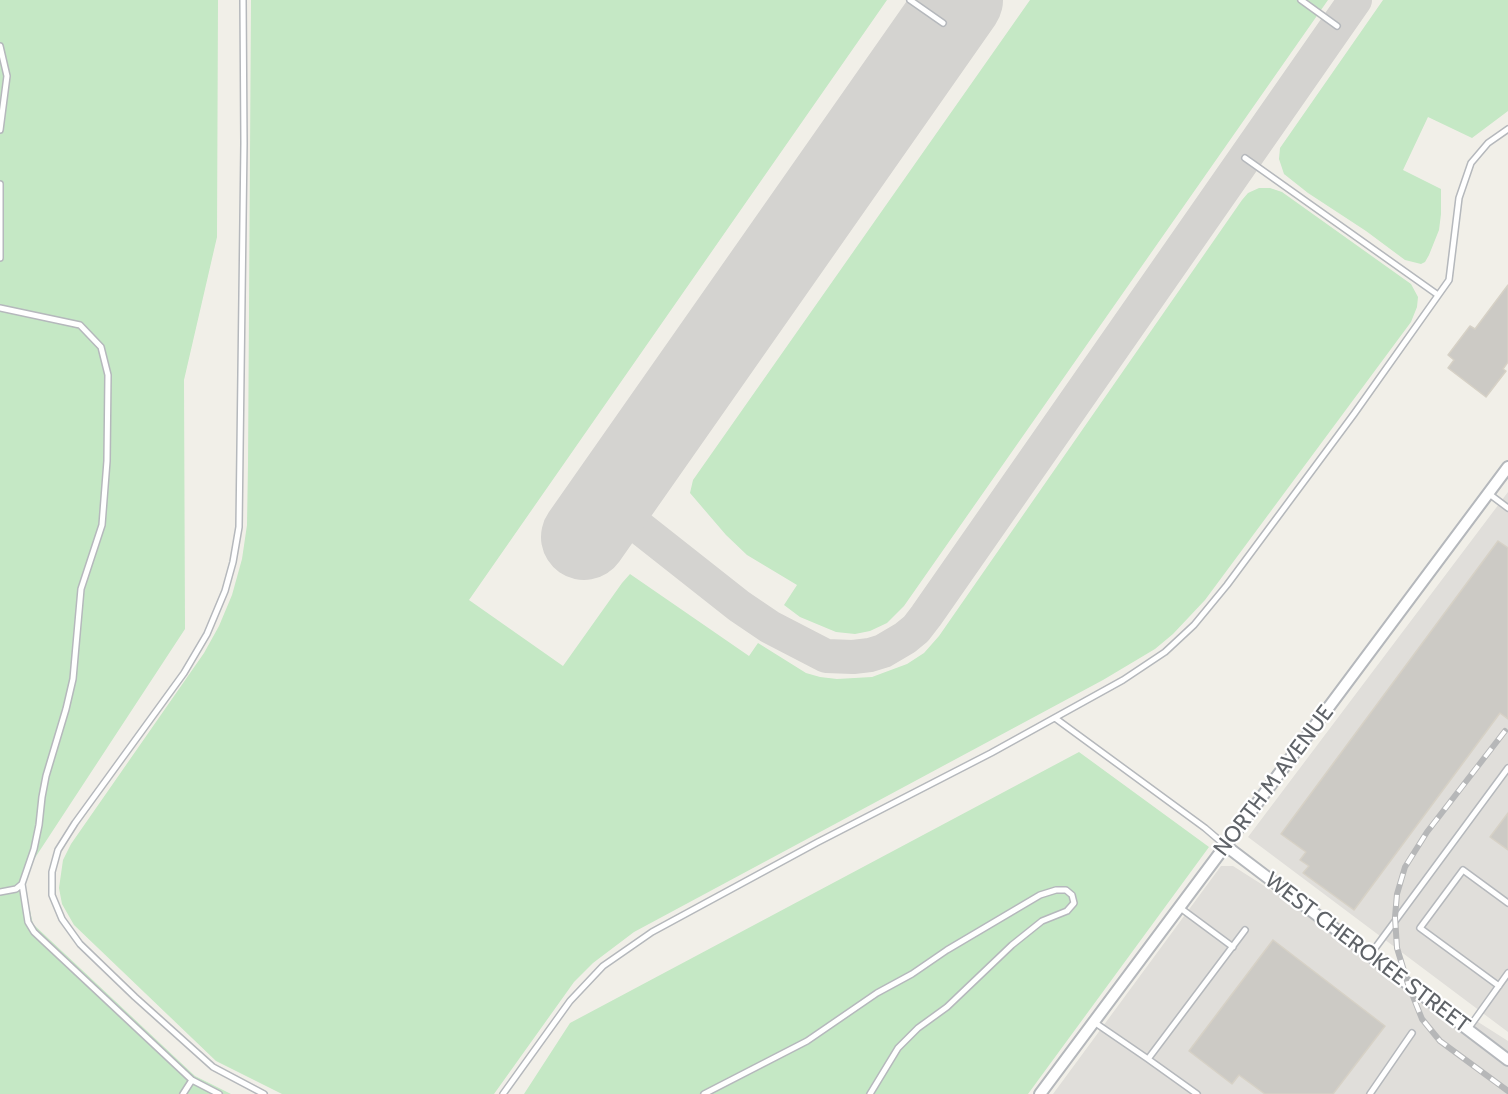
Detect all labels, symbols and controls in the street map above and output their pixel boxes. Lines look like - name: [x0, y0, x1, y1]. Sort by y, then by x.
- street label: NORTH M AVENUE: [1209, 700, 1339, 862]
- street label: WEST CHEROKEE STREET: [1259, 867, 1475, 1039]

